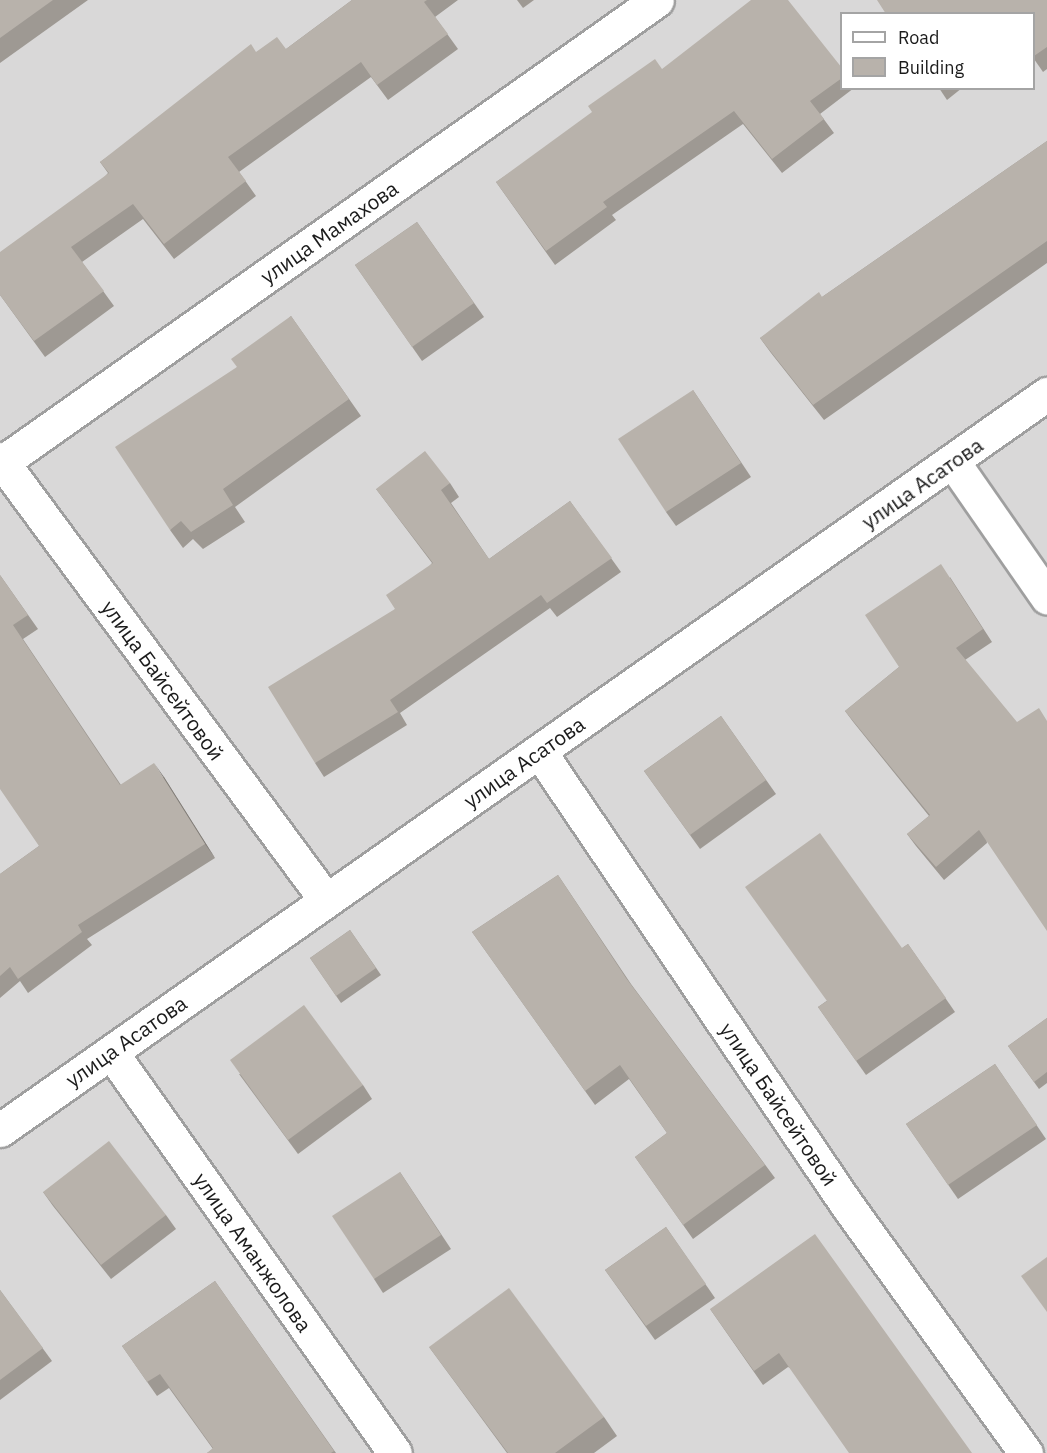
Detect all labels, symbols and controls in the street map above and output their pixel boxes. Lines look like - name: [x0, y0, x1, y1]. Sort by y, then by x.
- legend: [840, 12, 1035, 90]
- text: Road: [898, 26, 939, 49]
- text: Building: [898, 56, 964, 79]
- street label: улица Мамахова: [255, 175, 403, 289]
- street label: улица Асатова: [857, 432, 987, 534]
- street label: улица Байсейтовой: [97, 595, 229, 765]
- street label: улица Асатова: [459, 711, 589, 813]
- street label: улица Асатова: [61, 990, 191, 1092]
- street label: улица Байсейтовой: [715, 1018, 843, 1190]
- street label: улица Аманжолова: [189, 1167, 317, 1337]

